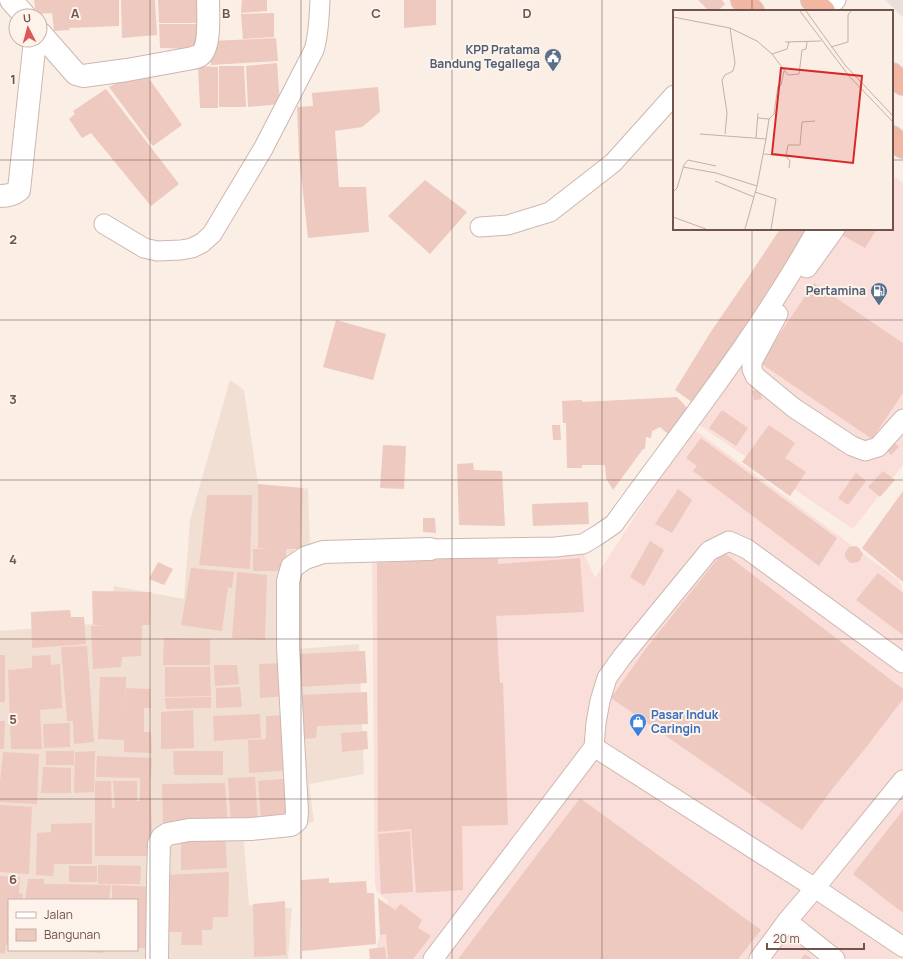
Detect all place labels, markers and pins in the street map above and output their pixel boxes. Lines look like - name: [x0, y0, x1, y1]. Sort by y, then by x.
- place label: KPP Pratama Bandung Tegallega: [430, 41, 540, 72]
- public building icon: KPP Pratama Bandung Tegallega: [543, 47, 563, 72]
- fuel station icon: Pertamina: [869, 281, 889, 306]
- place label: Pertamina: [806, 282, 866, 299]
- place label: Pasar Induk Caringin: [651, 706, 719, 737]
- shop icon: Pasar Induk Caringin: [628, 712, 648, 737]

